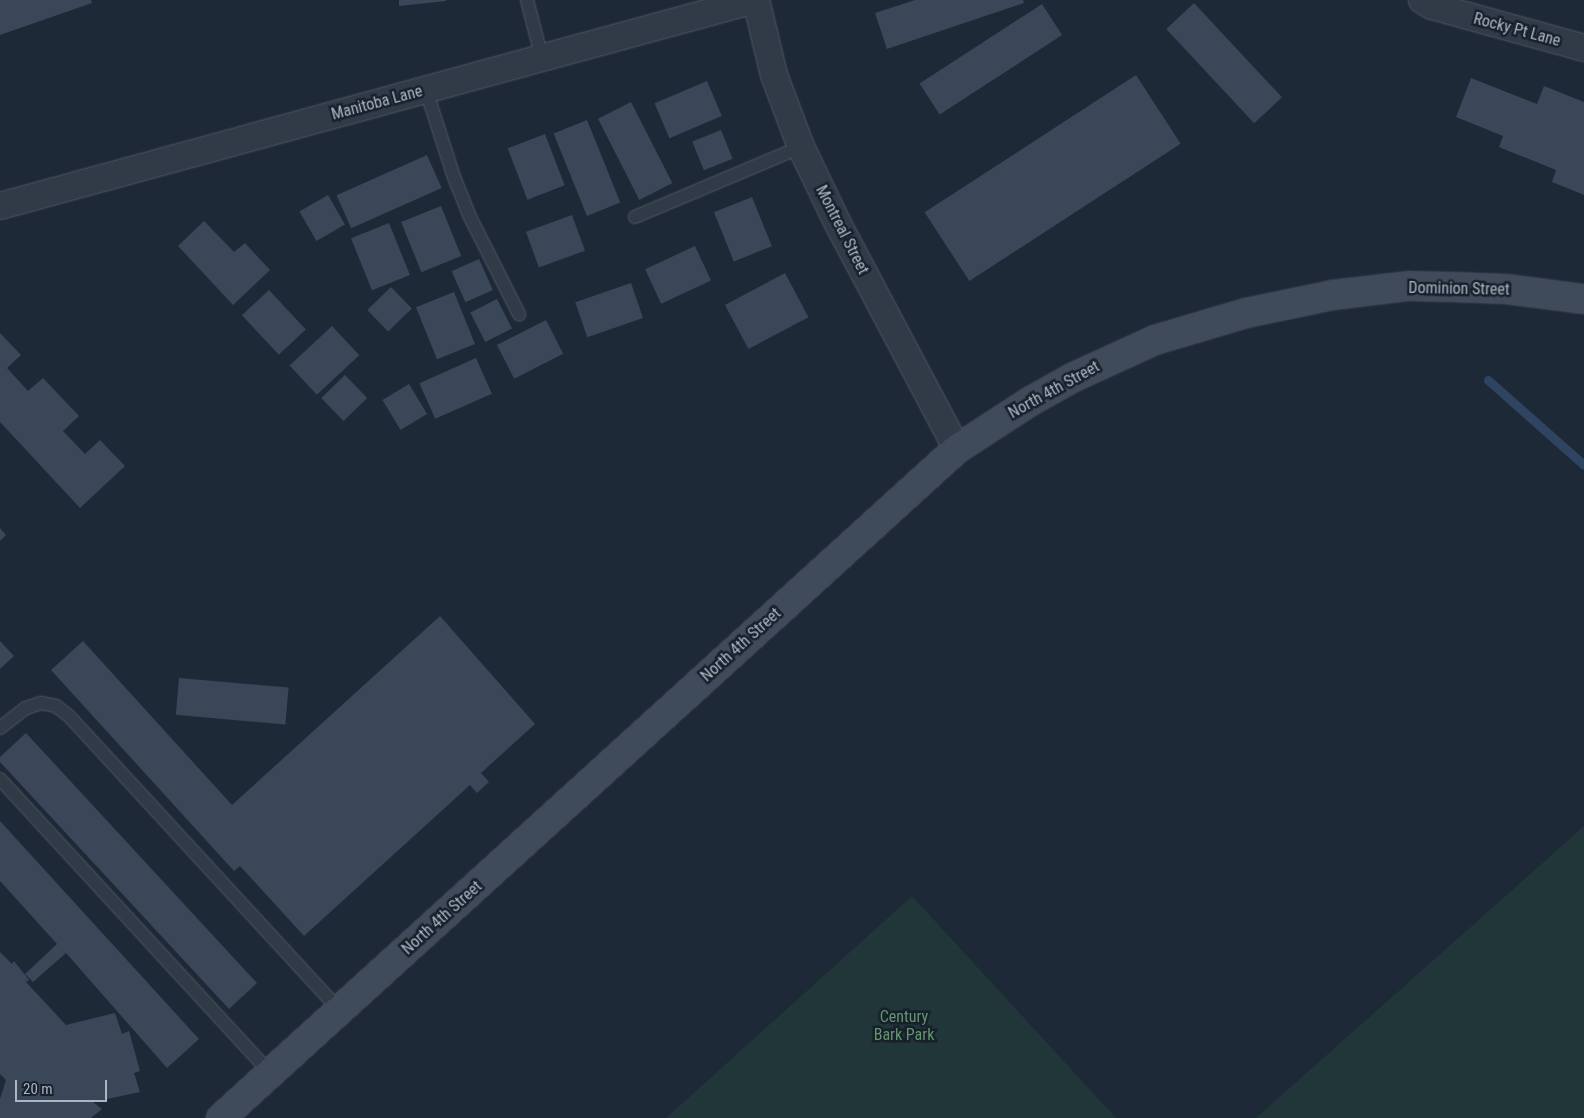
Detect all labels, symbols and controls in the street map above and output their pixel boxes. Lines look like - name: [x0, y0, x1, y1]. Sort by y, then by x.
- street label: Rocky Pt Lane: [1471, 9, 1563, 51]
- street label: Manitoba Lane: [329, 82, 425, 124]
- street label: Montreal Street: [811, 182, 873, 278]
- street label: Dominion Street: [1408, 279, 1510, 299]
- street label: North 4th Street: [1005, 357, 1103, 423]
- street label: North 4th Street: [697, 604, 785, 686]
- street label: North 4th Street: [398, 877, 486, 959]
- park label: Century Bark Park: [874, 1007, 934, 1045]
- scale bar: [18, 1070, 110, 1102]
- text: 20 m: [23, 1080, 53, 1098]

